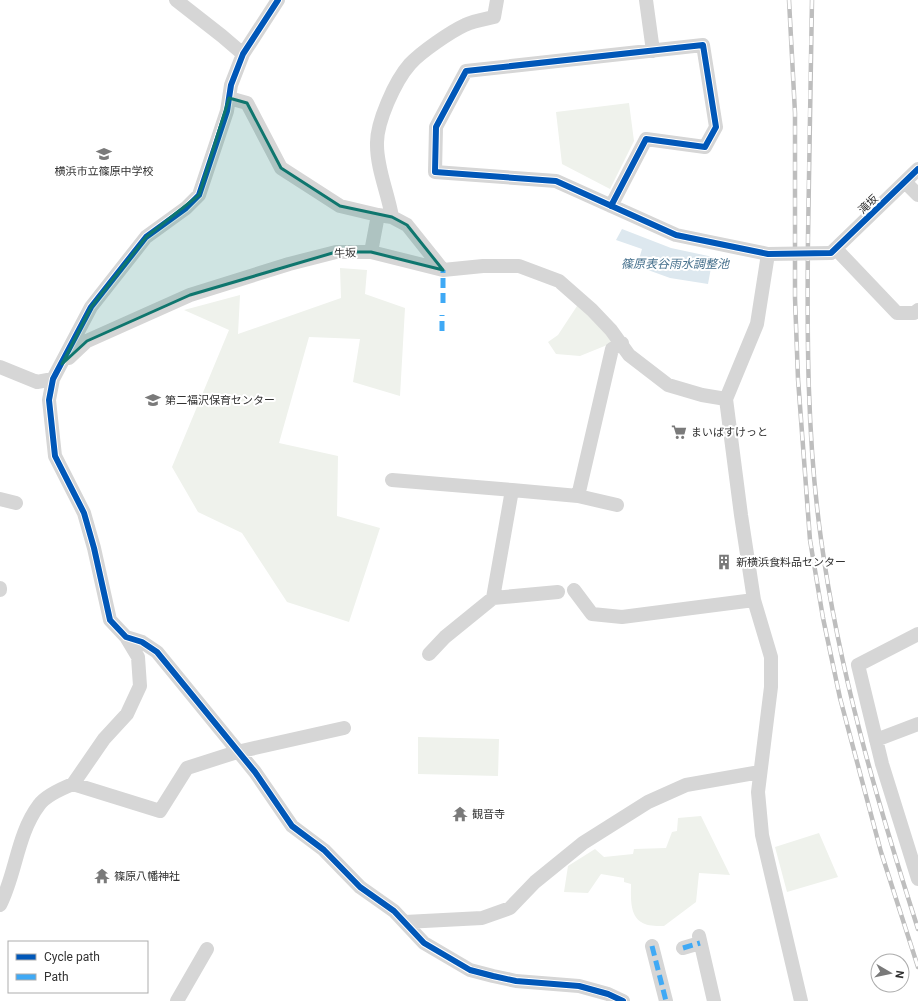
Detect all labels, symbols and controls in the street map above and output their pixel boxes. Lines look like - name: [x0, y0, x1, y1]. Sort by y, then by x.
- school or university icon: 横浜市立篠原中学校: [95, 145, 113, 163]
- place label: 横浜市立篠原中学校: [55, 165, 154, 178]
- street label: 滝坂: [856, 192, 881, 217]
- street label: 牛坂: [334, 246, 356, 261]
- water label: 篠原表谷雨水調整池: [621, 257, 730, 271]
- school or university icon: 第二福沢保育センター: [144, 391, 162, 409]
- place label: 第二福沢保育センター: [165, 394, 275, 407]
- supermarket icon: まいばすけっと: [670, 423, 688, 441]
- place label: まいばすけっと: [691, 426, 768, 439]
- building icon: 新横浜食料品センター: [715, 553, 733, 571]
- place label: 新横浜食料品センター: [736, 556, 846, 569]
- temple icon: 観音寺: [451, 805, 469, 823]
- place label: 観音寺: [472, 808, 505, 821]
- temple icon: 篠原八幡神社: [93, 867, 111, 885]
- place label: 篠原八幡神社: [114, 870, 180, 883]
- legend: [8, 941, 148, 993]
- text: Cycle path: [44, 950, 100, 964]
- north arrow: [870, 953, 910, 993]
- text: Path: [44, 970, 69, 984]
- text: N: [892, 970, 906, 980]

